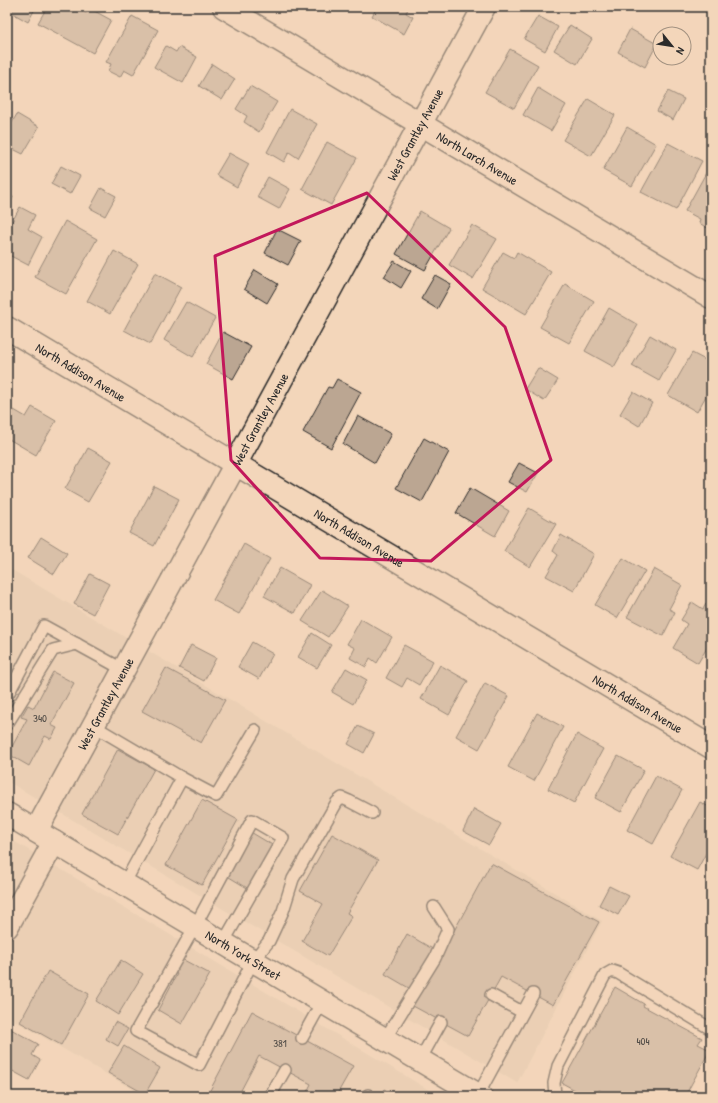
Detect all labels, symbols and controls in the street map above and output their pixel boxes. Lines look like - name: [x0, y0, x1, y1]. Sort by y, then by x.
- north arrow: [652, 26, 692, 66]
- text: N: [673, 45, 688, 57]
- street label: West Grantley Avenue: [382, 85, 447, 184]
- street label: North Larch Avenue: [433, 127, 521, 189]
- street label: North Addison Avenue: [33, 338, 129, 406]
- street label: West Grantley Avenue: [228, 370, 292, 468]
- street label: North Addison Avenue: [311, 504, 408, 571]
- street label: West Grantley Avenue: [73, 654, 138, 753]
- street label: North Addison Avenue: [589, 670, 686, 737]
- house number: 340: [33, 711, 47, 725]
- street label: North York Street: [202, 925, 285, 985]
- house number: 404: [636, 1034, 650, 1048]
- house number: 381: [273, 1036, 287, 1050]

